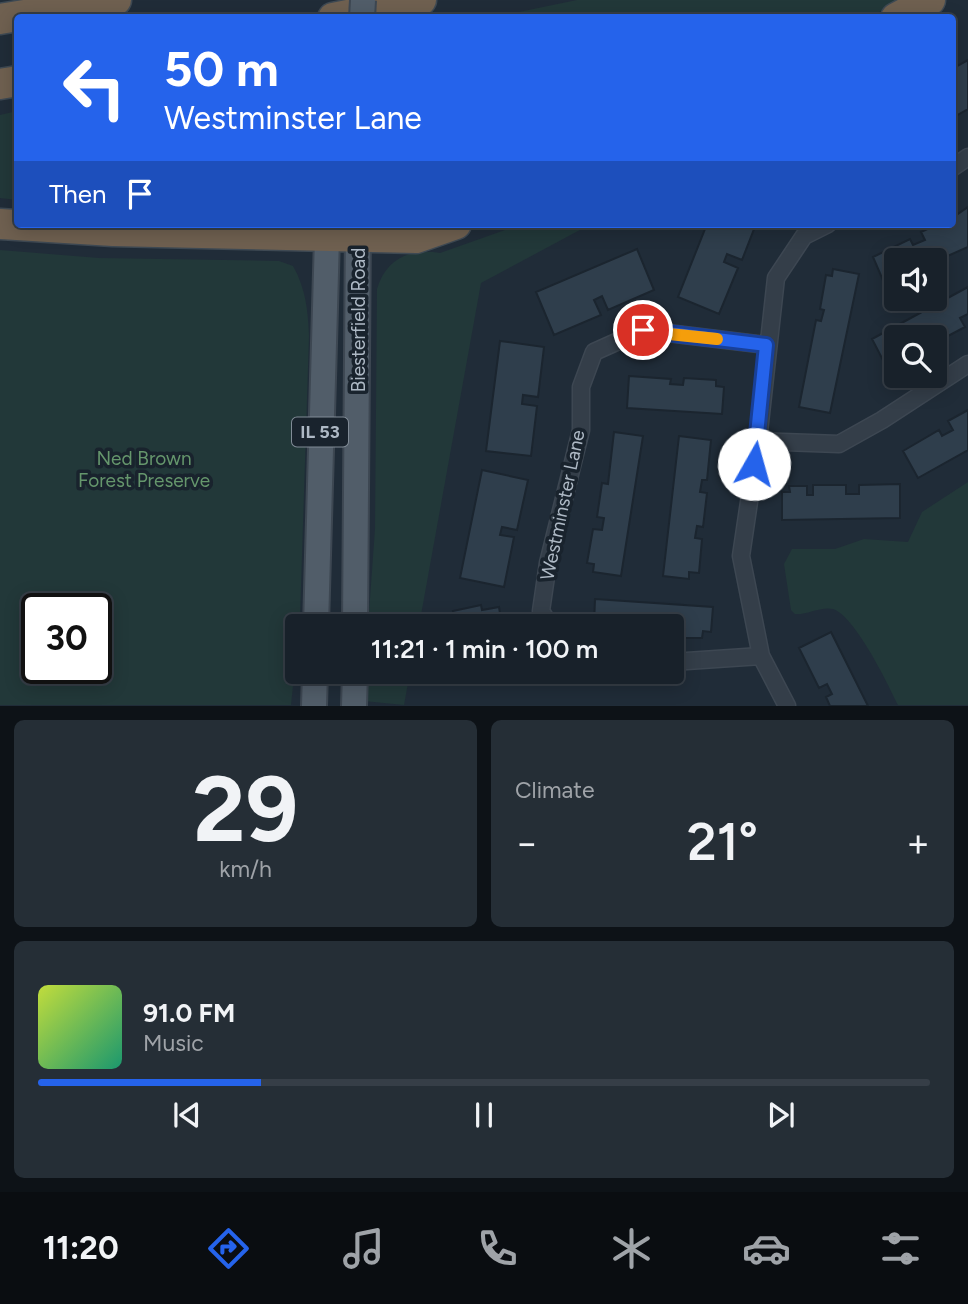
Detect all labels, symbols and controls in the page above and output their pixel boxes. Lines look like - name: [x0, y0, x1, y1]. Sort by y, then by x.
- text: 50 m: [164, 39, 279, 98]
- icon: left: [49, 42, 140, 133]
- text: Westminster Lane: [164, 99, 422, 137]
- icon: arrive: [121, 175, 159, 213]
- text: Then: [49, 178, 107, 210]
- street label: Biesterfield Road: [347, 248, 370, 392]
- map controls: [884, 248, 947, 388]
- button: sound: [884, 248, 947, 311]
- pin: [613, 300, 673, 360]
- icon: arrive: [624, 311, 662, 349]
- button: search: [884, 325, 947, 388]
- road number: IL 53: [292, 418, 348, 446]
- position arrow: [717, 427, 791, 501]
- street label: Westminster Lane: [535, 428, 590, 582]
- park label: Ned Brown Forest Preserve: [78, 447, 210, 492]
- speed limit sign: 30: [21, 593, 112, 684]
- text: 11:21 · 1 min · 100 m: [371, 633, 598, 665]
- text: 29: [193, 755, 298, 864]
- text: Climate: [515, 776, 594, 804]
- text: 21°: [687, 811, 758, 873]
- text: −: [515, 820, 539, 866]
- text: +: [906, 820, 930, 866]
- text: km/h: [219, 855, 272, 883]
- text: 91.0 FM: [143, 997, 235, 1029]
- text: Music: [143, 1029, 204, 1057]
- icon: previous: [168, 1096, 206, 1134]
- icon: pause: [465, 1096, 503, 1134]
- icon: next: [762, 1096, 800, 1134]
- icon: directions: [204, 1224, 253, 1273]
- icon: music: [339, 1224, 388, 1273]
- icon: phone: [473, 1224, 522, 1273]
- icon: climate: [607, 1224, 656, 1273]
- icon: car: [742, 1224, 791, 1273]
- icon: filters: [876, 1224, 925, 1273]
- text: 11:20: [43, 1229, 119, 1267]

